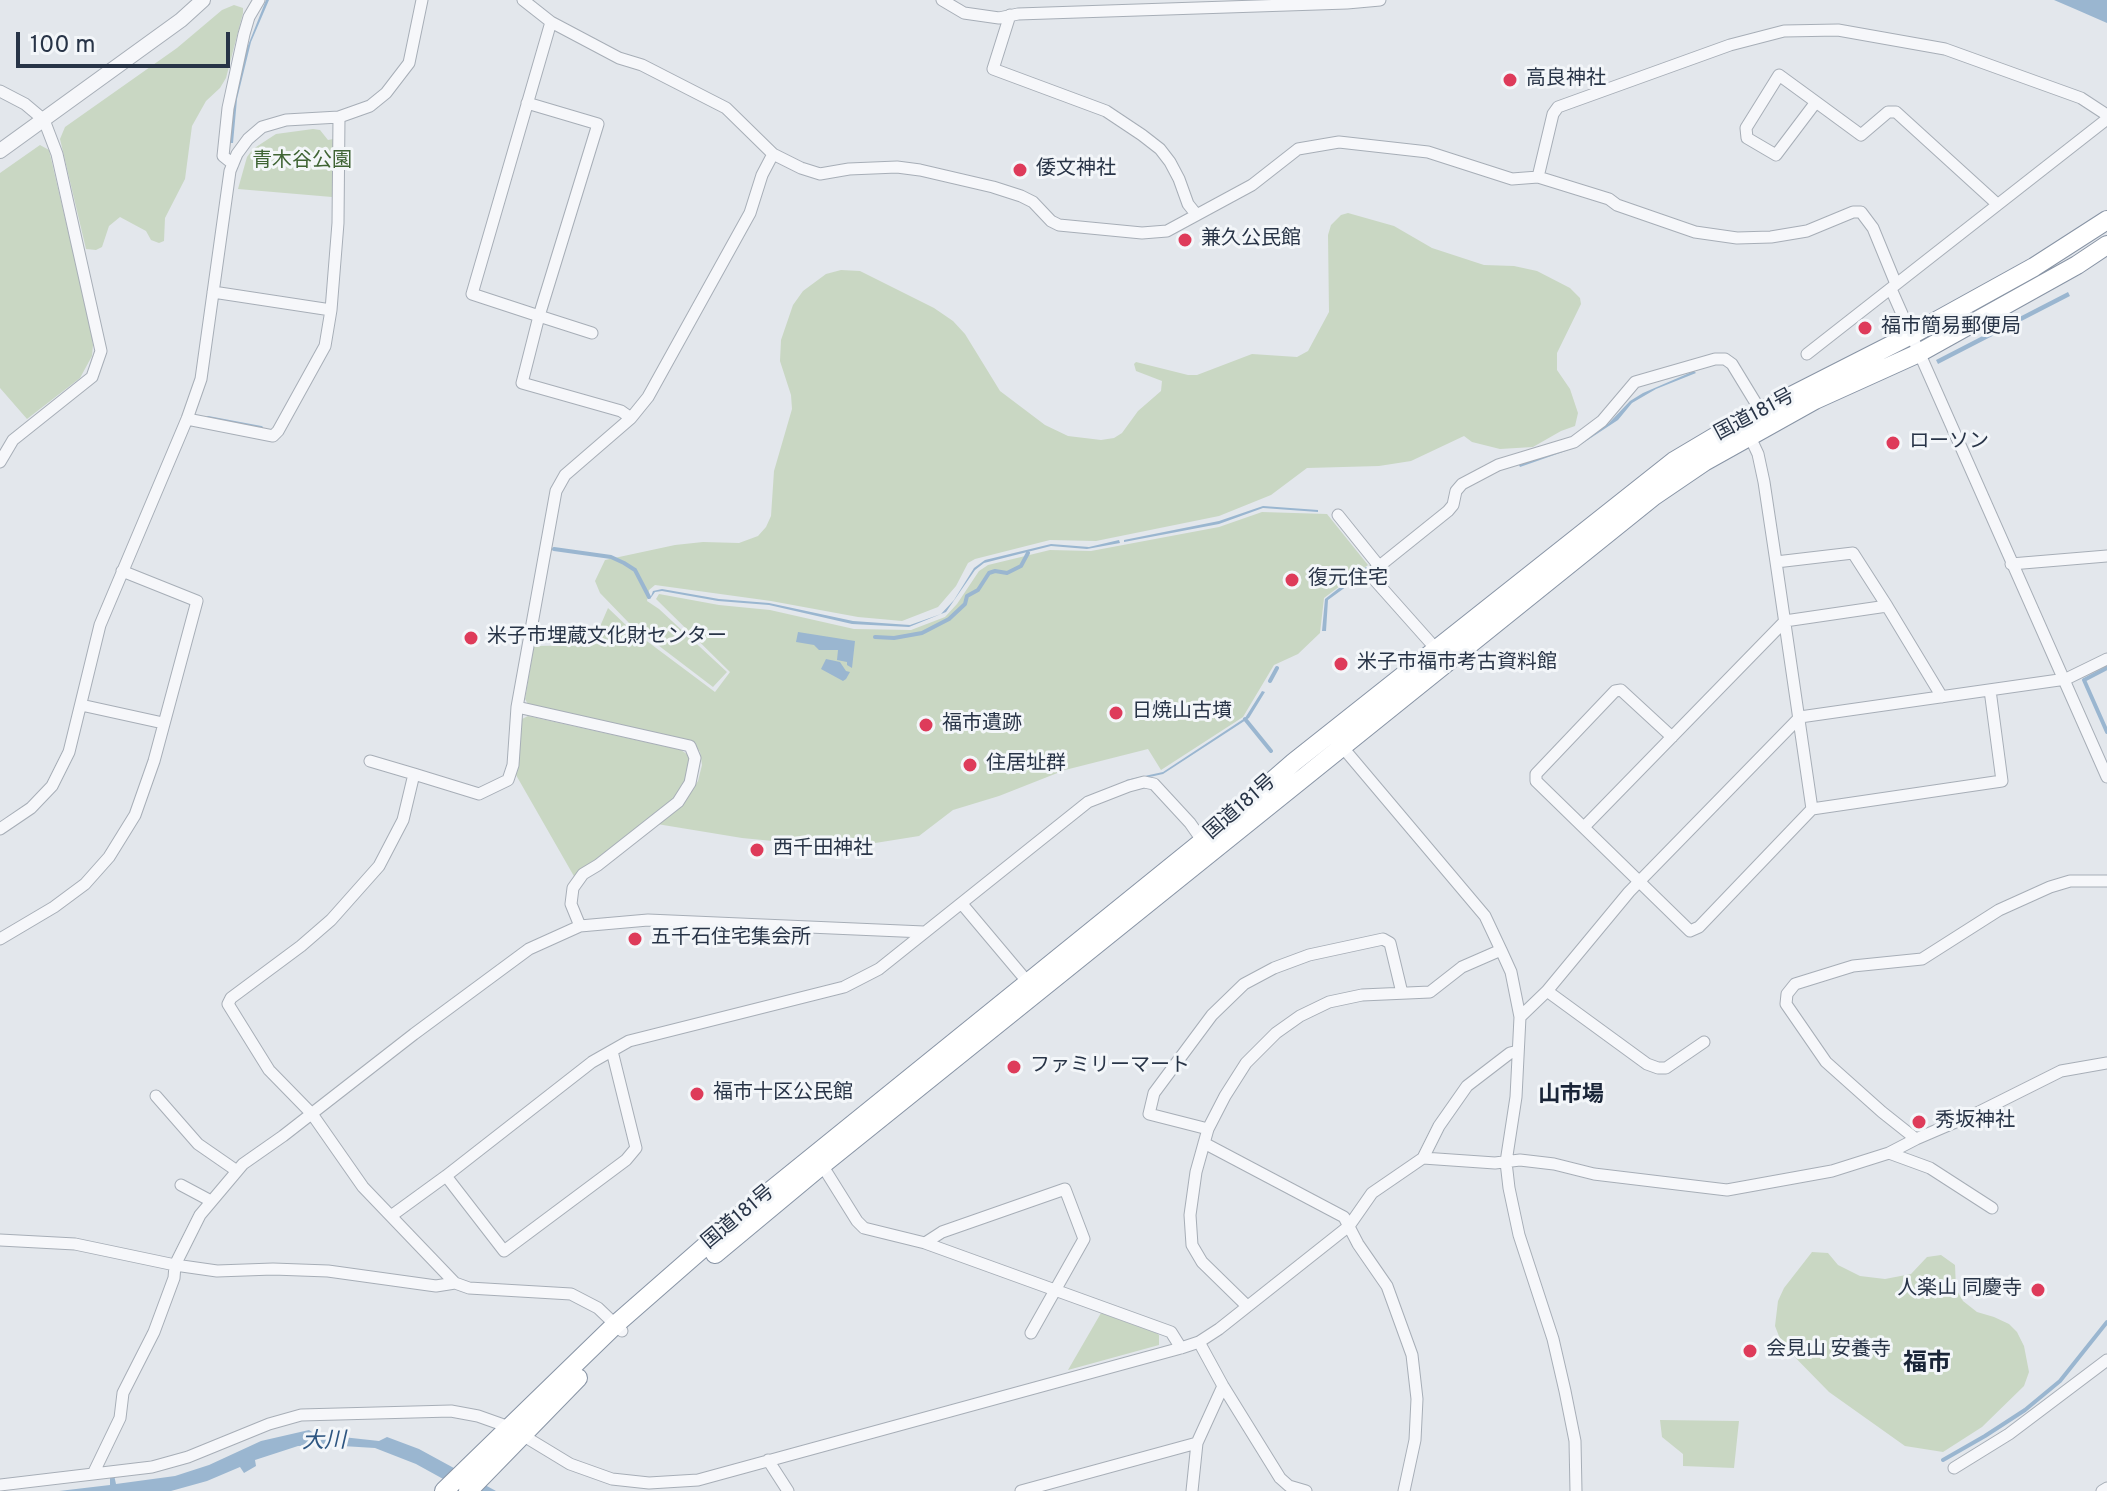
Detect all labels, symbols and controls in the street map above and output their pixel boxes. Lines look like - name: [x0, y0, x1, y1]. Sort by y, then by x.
- scale bar: [20, 16, 234, 66]
- text: 100 m: [30, 31, 96, 61]
- place label: 高良神社: [1526, 68, 1606, 92]
- marker: 高良神社: [1501, 71, 1519, 89]
- park label: 青木谷公園: [252, 150, 352, 174]
- place label: 倭文神社: [1036, 158, 1116, 182]
- marker: 倭文神社: [1011, 161, 1029, 179]
- place label: 兼久公民館: [1201, 228, 1301, 252]
- marker: 兼久公民館: [1176, 231, 1194, 249]
- place label: 福市簡易郵便局: [1881, 316, 2021, 340]
- marker: 福市簡易郵便局: [1856, 319, 1874, 337]
- street label: 国道181号: [1711, 385, 1799, 447]
- place label: ローソン: [1909, 431, 1989, 455]
- marker: ローソン: [1884, 434, 1902, 452]
- place label: 復元住宅: [1308, 568, 1388, 592]
- marker: 復元住宅: [1283, 571, 1301, 589]
- place label: 米子市埋蔵文化財センター: [487, 626, 727, 650]
- marker: 米子市埋蔵文化財センター: [462, 629, 480, 647]
- place label: 米子市福市考古資料館: [1357, 652, 1557, 676]
- marker: 米子市福市考古資料館: [1332, 655, 1350, 673]
- place label: 日焼山古墳: [1132, 701, 1232, 725]
- marker: 日焼山古墳: [1107, 704, 1125, 722]
- place label: 福市遺跡: [942, 713, 1022, 737]
- marker: 福市遺跡: [917, 716, 935, 734]
- place label: 住居址群: [986, 753, 1066, 777]
- marker: 住居址群: [961, 756, 979, 774]
- street label: 国道181号: [1200, 770, 1282, 846]
- place label: 西千田神社: [773, 838, 873, 862]
- marker: 西千田神社: [748, 841, 766, 859]
- place label: 五千石住宅集会所: [651, 927, 811, 951]
- marker: 五千石住宅集会所: [626, 930, 644, 948]
- place label: ファミリーマート: [1030, 1055, 1190, 1079]
- marker: ファミリーマート: [1005, 1058, 1023, 1076]
- place label: 福市十区公民館: [713, 1082, 853, 1106]
- district label: 山市場: [1538, 1084, 1604, 1110]
- marker: 福市十区公民館: [688, 1085, 706, 1103]
- place label: 秀坂神社: [1935, 1110, 2015, 1134]
- marker: 秀坂神社: [1910, 1113, 1928, 1131]
- street label: 国道181号: [698, 1181, 780, 1255]
- place label: 人楽山 同慶寺: [1897, 1278, 2022, 1302]
- marker: 人楽山 同慶寺: [2029, 1281, 2047, 1299]
- place label: 会見山 安養寺: [1766, 1339, 1891, 1363]
- marker: 会見山 安養寺: [1741, 1342, 1759, 1360]
- district label: 福市: [1903, 1351, 1951, 1379]
- water label: 大川: [302, 1429, 346, 1457]

